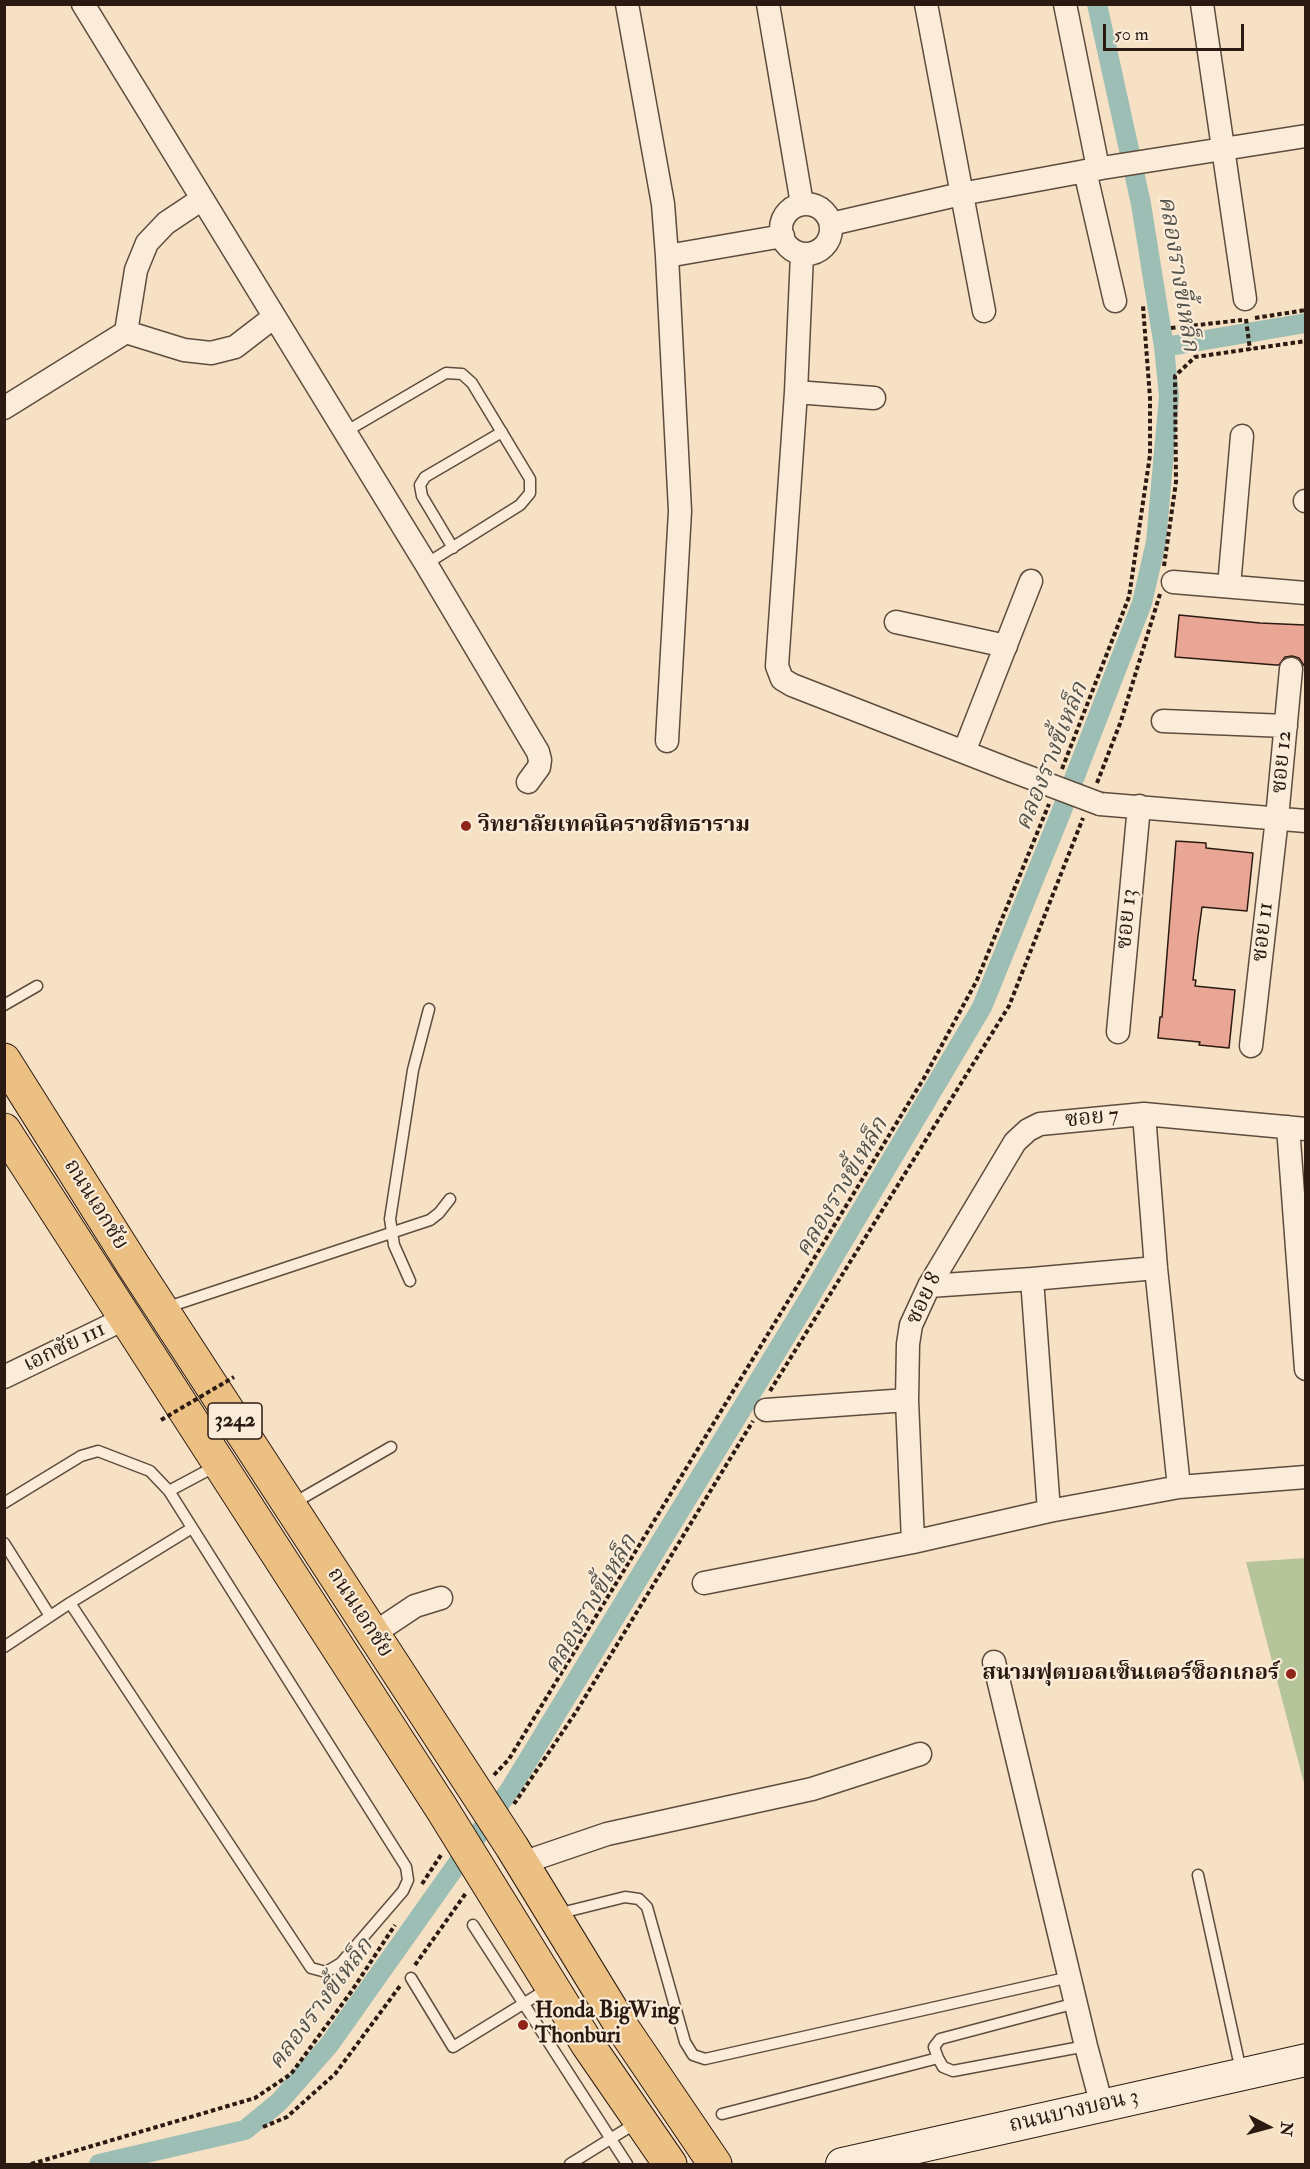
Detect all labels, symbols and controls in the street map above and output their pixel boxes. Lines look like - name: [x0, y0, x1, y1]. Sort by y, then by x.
- scale bar: [1106, 12, 1247, 50]
- text: 50 m: [1114, 23, 1149, 46]
- water label: คลองรางขี้เหล็ก: [1150, 194, 1204, 354]
- water label: คลองรางขี้เหล็ก: [1010, 679, 1096, 835]
- street label: ซอย 12: [1267, 730, 1299, 794]
- place label: วิทยาลัยเทคนิคราชสิทธาราม: [478, 813, 750, 839]
- marker: วิทยาลัยเทคนิคราชสิทธาราม: [459, 819, 473, 833]
- street label: ซอย 13: [1112, 888, 1144, 950]
- street label: ซอย 11: [1248, 901, 1280, 963]
- street label: ซอย 7: [1064, 1103, 1120, 1135]
- water label: คลองรางขี้เหล็ก: [790, 1113, 896, 1263]
- street label: ถนนเอกชัย: [57, 1155, 133, 1255]
- street label: ซอย 8: [902, 1269, 948, 1329]
- street label: เอกชัย 111: [20, 1317, 110, 1379]
- road number: 3242: [208, 1403, 262, 1439]
- water label: คลองรางขี้เหล็ก: [539, 1530, 645, 1680]
- street label: ถนนเอกชัย: [320, 1563, 398, 1663]
- place label: สนามฟุตบอลเซ็นเตอร์ซ็อกเกอร์: [982, 1661, 1279, 1687]
- marker: สนามฟุตบอลเซ็นเตอร์ซ็อกเกอร์: [1284, 1667, 1298, 1681]
- water label: คลองรางขี้เหล็ก: [263, 1934, 381, 2076]
- place label: Honda BigWing Thonburi: [535, 1999, 679, 2050]
- marker: Honda BigWing Thonburi: [516, 2018, 530, 2032]
- street label: ถนนบางบอน 3: [1007, 2084, 1141, 2140]
- north arrow: [1238, 2097, 1298, 2157]
- text: N: [1275, 2121, 1297, 2137]

